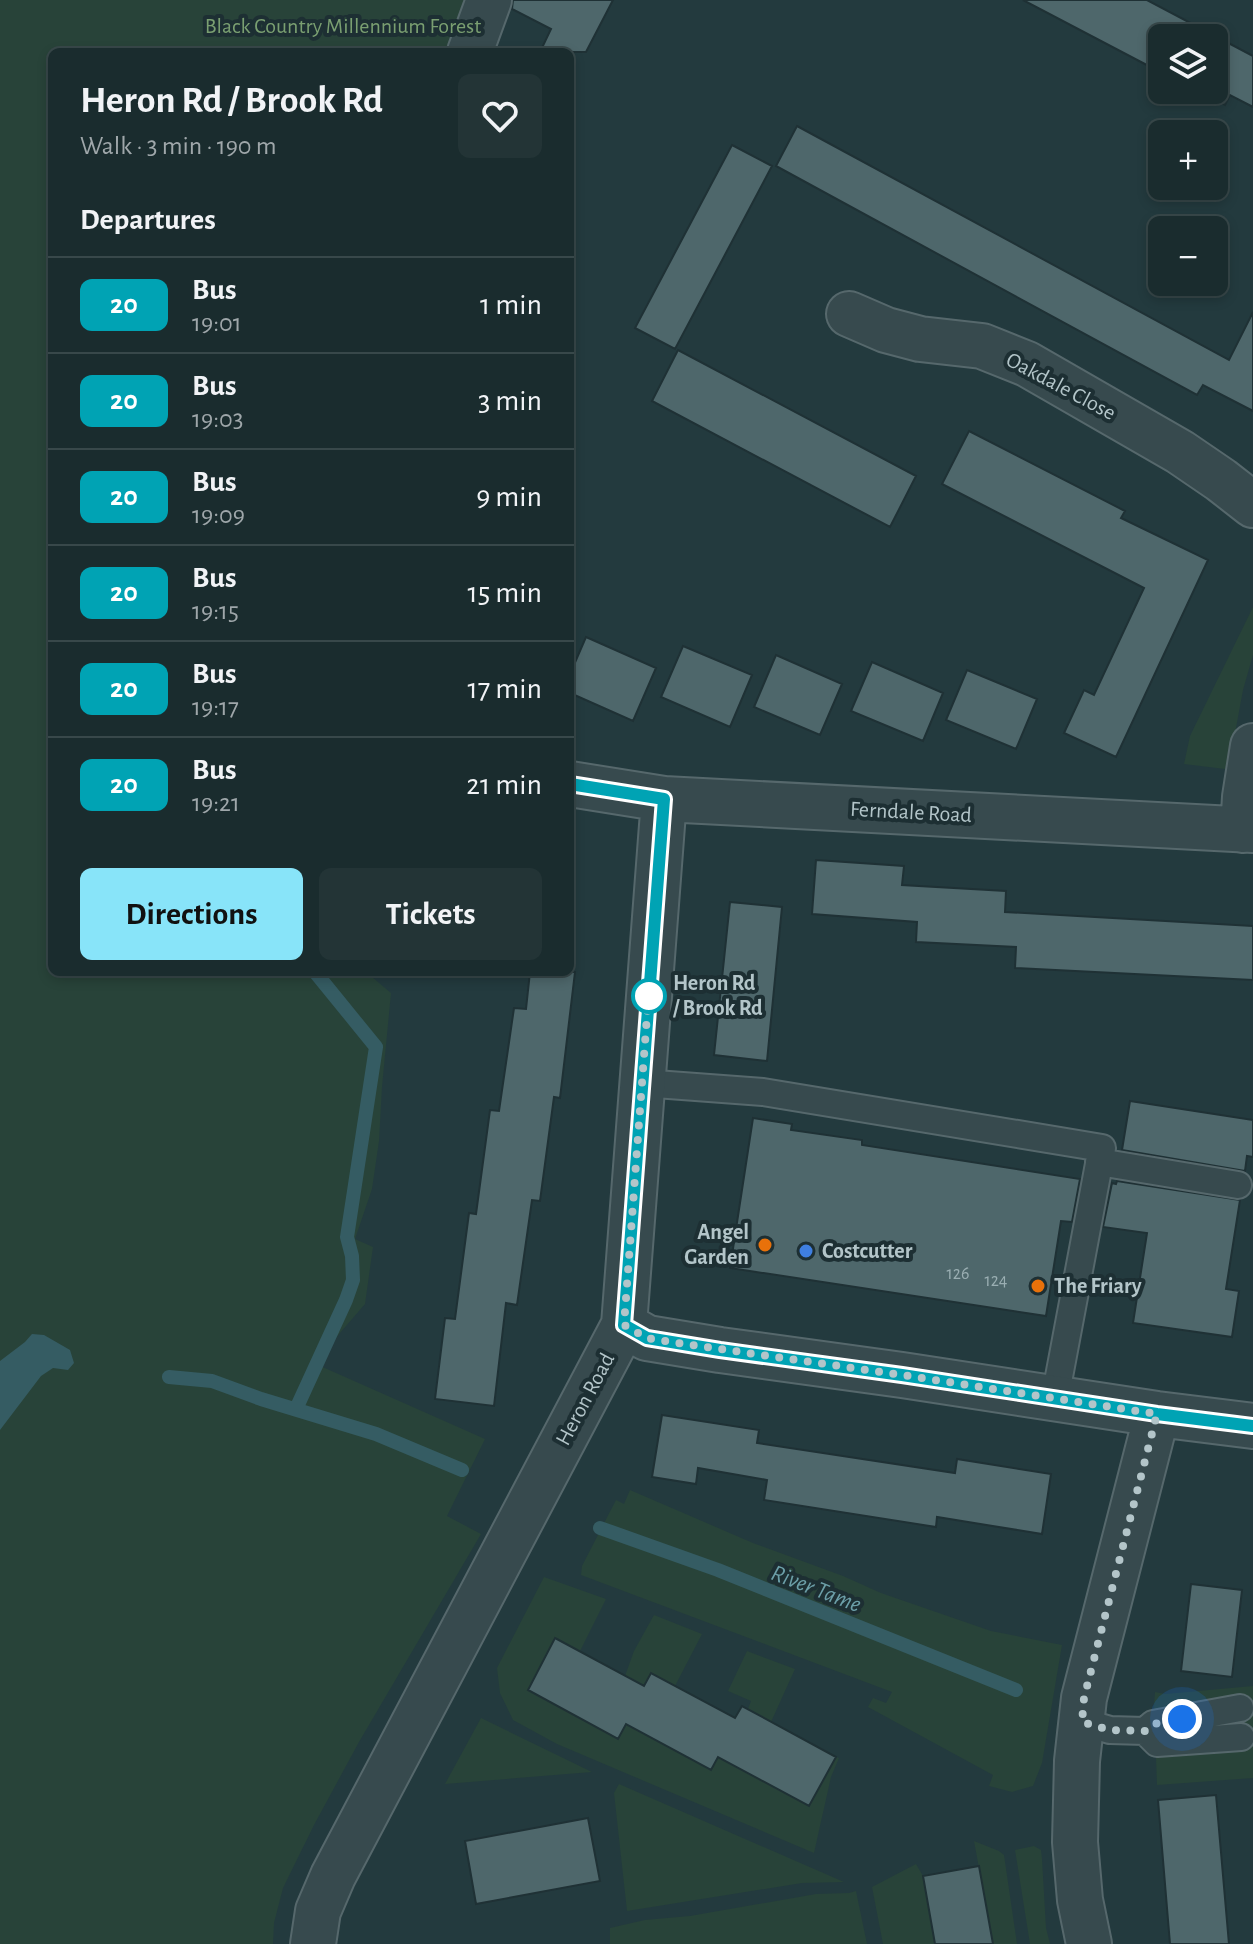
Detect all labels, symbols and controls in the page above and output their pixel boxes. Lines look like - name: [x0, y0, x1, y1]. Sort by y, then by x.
- park label: Black Country Millennium Forest: [205, 15, 481, 37]
- map controls: [1148, 24, 1228, 296]
- button: layers: [1148, 24, 1228, 104]
- button: heart: [458, 74, 542, 158]
- text: Heron Rd / Brook Rd: [80, 82, 383, 120]
- button: +: [1148, 120, 1228, 200]
- text: Walk · 3 min · 190 m: [80, 133, 277, 159]
- text: Departures: [80, 205, 216, 235]
- button: −: [1148, 216, 1228, 296]
- text: Bus: [192, 275, 237, 305]
- text: 1 min: [480, 290, 542, 320]
- text: 20: [110, 291, 138, 319]
- text: 19:01: [192, 310, 242, 336]
- street label: Oakdale Close: [1003, 348, 1119, 424]
- text: Bus: [192, 371, 237, 401]
- text: 3 min: [478, 386, 542, 416]
- text: 20: [110, 387, 138, 415]
- text: 19:03: [192, 406, 244, 432]
- text: Bus: [192, 467, 237, 497]
- text: 9 min: [476, 482, 542, 512]
- text: 20: [110, 483, 138, 511]
- text: 19:09: [192, 502, 245, 528]
- text: Bus: [192, 563, 237, 593]
- text: 15 min: [467, 578, 542, 608]
- text: 20: [110, 579, 138, 607]
- text: 19:15: [192, 598, 239, 624]
- text: Bus: [192, 659, 237, 689]
- text: 17 min: [467, 674, 542, 704]
- text: 20: [110, 675, 138, 703]
- text: 19:17: [192, 694, 239, 720]
- text: Bus: [192, 755, 237, 785]
- text: 21 min: [466, 770, 542, 800]
- text: 20: [110, 771, 138, 799]
- text: 19:21: [192, 790, 240, 816]
- street label: Ferndale Road: [850, 798, 972, 826]
- button: Directions: [80, 868, 303, 960]
- button: Tickets: [319, 868, 542, 960]
- place label: Heron Rd / Brook Rd: [672, 972, 763, 1019]
- marker: Heron Rd / Brook Rd: [632, 979, 666, 1013]
- place label: Angel Garden: [684, 1221, 749, 1268]
- marker: Angel Garden: [756, 1236, 774, 1254]
- place label: Costcutter: [822, 1240, 913, 1262]
- marker: Costcutter: [797, 1242, 815, 1260]
- house number: 126: [947, 1265, 969, 1283]
- house number: 124: [984, 1272, 1008, 1290]
- place label: The Friary: [1054, 1275, 1142, 1298]
- marker: The Friary: [1029, 1277, 1047, 1295]
- street label: Heron Road: [552, 1349, 618, 1449]
- water label: River Tame: [768, 1561, 864, 1617]
- your location: [1162, 1699, 1202, 1739]

